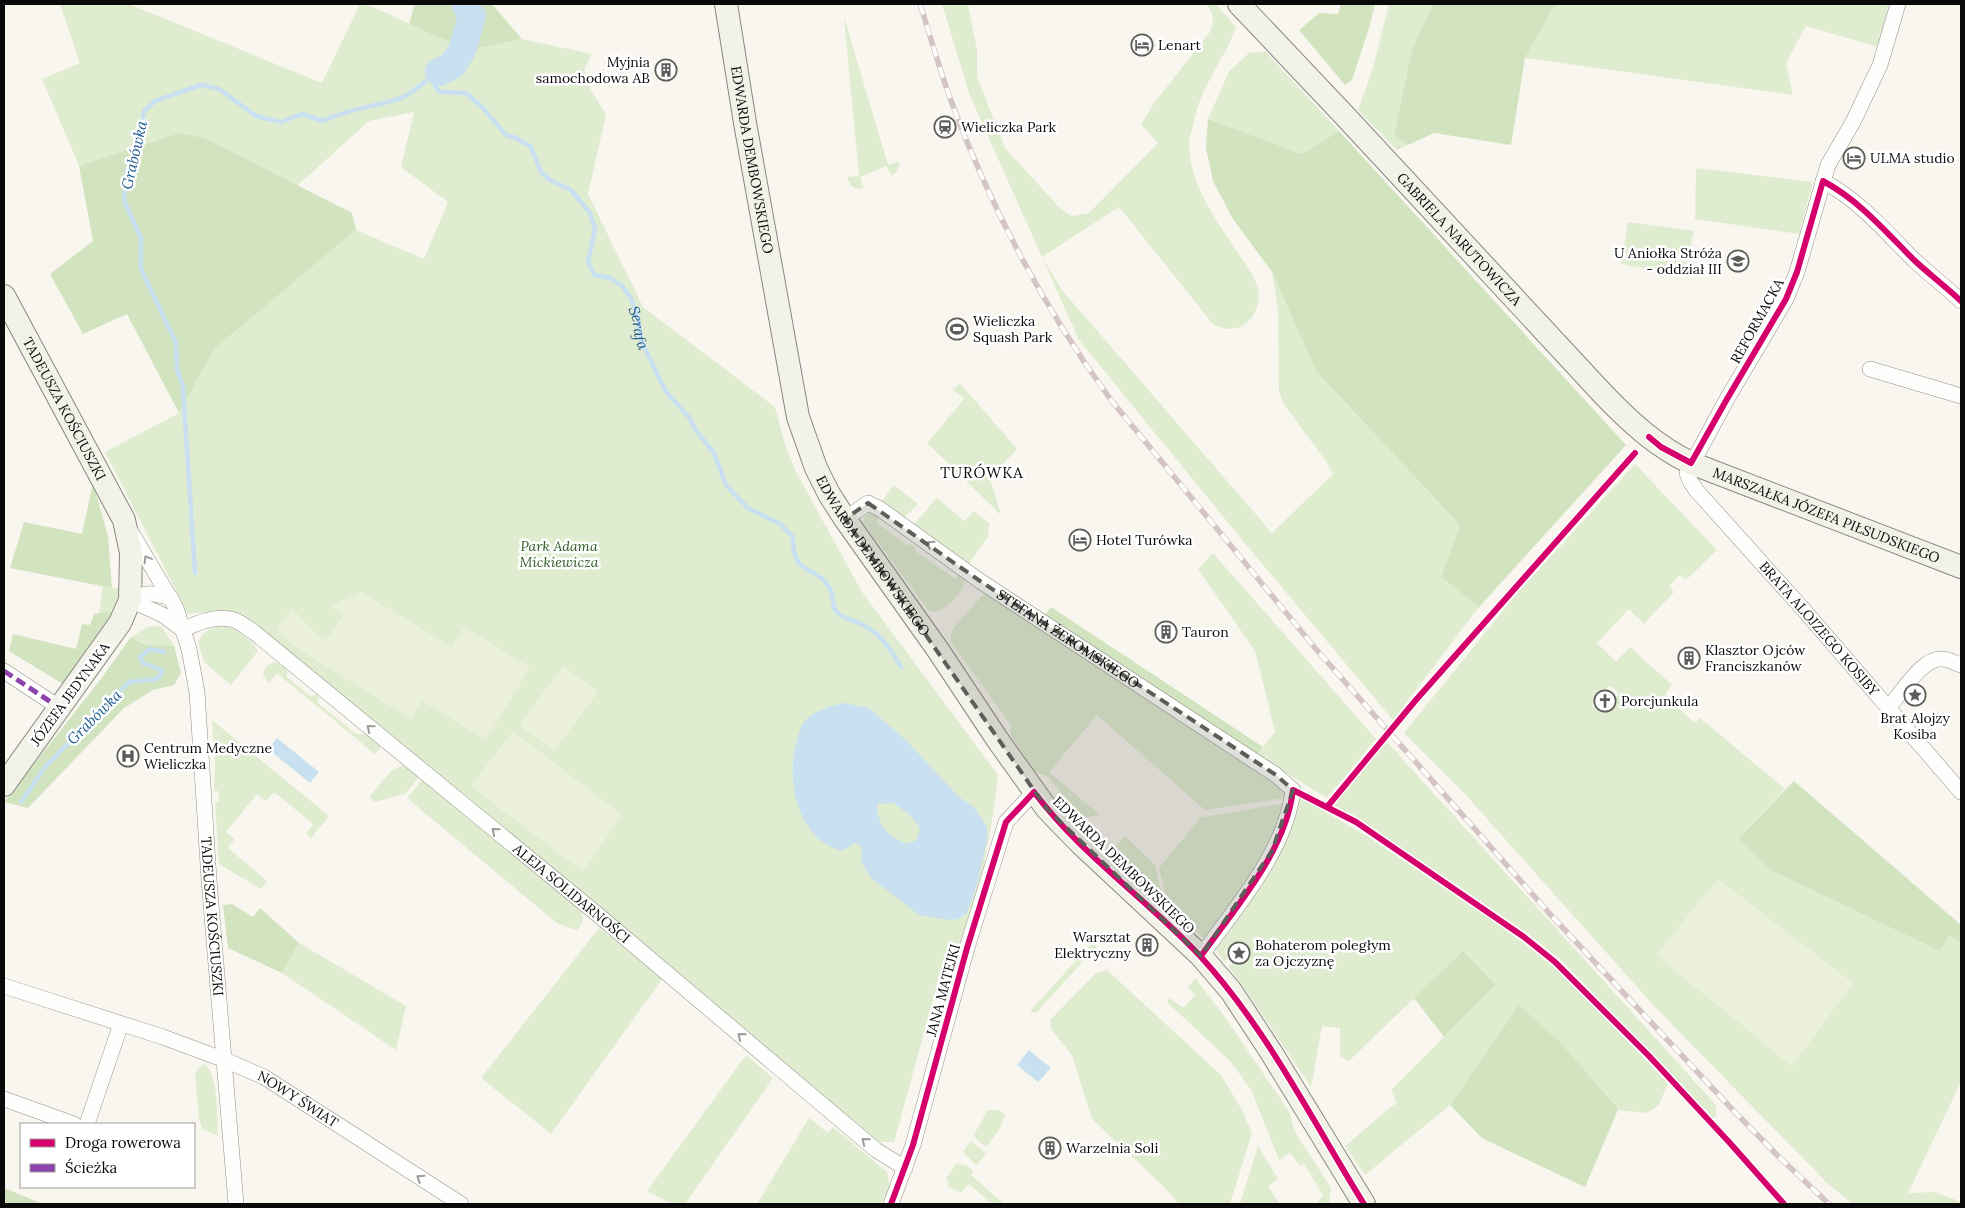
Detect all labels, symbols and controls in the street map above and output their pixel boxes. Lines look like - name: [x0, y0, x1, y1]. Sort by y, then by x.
- hotel icon: Lenart: [1130, 33, 1154, 57]
- place label: Lenart: [1158, 36, 1202, 54]
- place label: Myjnia samochodowa AB: [536, 53, 650, 87]
- building icon: Myjnia samochodowa AB: [654, 58, 678, 82]
- street label: EDWARDA DEMBOWSKIEGO: [727, 65, 777, 255]
- station icon: Wieliczka Park: [933, 115, 957, 139]
- water label: Grabówka: [117, 118, 151, 191]
- place label: Wieliczka Park: [961, 118, 1057, 136]
- hotel icon: ULMA studio: [1842, 146, 1866, 170]
- place label: ULMA studio: [1870, 149, 1955, 167]
- street label: GABRIELA NARUTOWICZA: [1393, 169, 1526, 309]
- place label: U Aniołka Stróża - oddział III: [1614, 244, 1722, 278]
- school or university icon: U Aniołka Stróża - oddział III: [1726, 249, 1750, 273]
- street label: REFORMACKA: [1726, 275, 1788, 367]
- water label: Serafa: [625, 303, 654, 353]
- place label: Wieliczka Squash Park: [973, 312, 1053, 346]
- sports icon: Wieliczka Squash Park: [945, 317, 969, 341]
- street label: TADEUSZA KOŚCIUSZKI: [19, 334, 110, 484]
- district label: TURÓWKA: [940, 463, 1024, 482]
- street label: MARSZAŁKA JÓZEFA PIŁSUDSKIEGO: [1710, 463, 1942, 567]
- street label: EDWARDA DEMBOWSKIEGO: [812, 472, 934, 639]
- hotel icon: Hotel Turówka: [1068, 528, 1092, 552]
- place label: Hotel Turówka: [1096, 531, 1192, 549]
- park label: Park Adama Mickiewicza: [519, 537, 599, 571]
- one-way arrow: [926, 541, 936, 550]
- one-way arrow: [144, 556, 154, 565]
- street label: BRATA ALOJZEGO KOSIBY: [1755, 558, 1884, 700]
- street label: STEFANA ŻEROMSKIEGO: [993, 585, 1143, 692]
- building icon: Tauron: [1154, 620, 1178, 644]
- place label: Tauron: [1182, 623, 1229, 641]
- street label: JÓZEFA JEDYNAKA: [26, 638, 114, 750]
- place label: Klasztor Ojców Franciszkanów: [1705, 641, 1806, 675]
- building icon: Klasztor Ojców Franciszkanów: [1677, 646, 1701, 670]
- place icon: Brat Alojzy Kosiba: [1903, 683, 1927, 707]
- water label: Grabówka: [63, 685, 126, 748]
- church icon: Porcjunkula: [1593, 689, 1617, 713]
- place label: Porcjunkula: [1621, 692, 1698, 710]
- place label: Brat Alojzy Kosiba: [1880, 709, 1950, 743]
- one-way arrow: [367, 725, 376, 733]
- place label: Centrum Medyczne Wieliczka: [144, 739, 273, 773]
- hospital icon: Centrum Medyczne Wieliczka: [116, 744, 140, 768]
- street label: EDWARDA DEMBOWSKIEGO: [1049, 792, 1199, 938]
- one-way arrow: [492, 827, 501, 836]
- street label: TADEUSZA KOŚCIUSZKI: [197, 836, 228, 997]
- street label: ALEJA SOLIDARNOŚCI: [509, 839, 634, 947]
- place label: Warsztat Elektryczny: [1054, 928, 1132, 962]
- building icon: Warsztat Elektryczny: [1135, 933, 1159, 957]
- place label: Bohaterom poległym za Ojczyznę: [1255, 936, 1391, 970]
- place icon: Bohaterom poległym za Ojczyznę: [1227, 941, 1251, 965]
- street label: JANA MATEJKI: [922, 942, 964, 1039]
- one-way arrow: [738, 1033, 747, 1041]
- street label: NOWY ŚWIAT: [255, 1066, 342, 1132]
- legend: [20, 1123, 195, 1188]
- text: Droga rowerowa: [65, 1133, 181, 1152]
- building icon: Warzelnia Soli: [1038, 1136, 1062, 1160]
- one-way arrow: [862, 1137, 871, 1146]
- place label: Warzelnia Soli: [1066, 1139, 1158, 1157]
- text: Ścieżka: [65, 1158, 118, 1177]
- one-way arrow: [416, 1174, 425, 1184]

